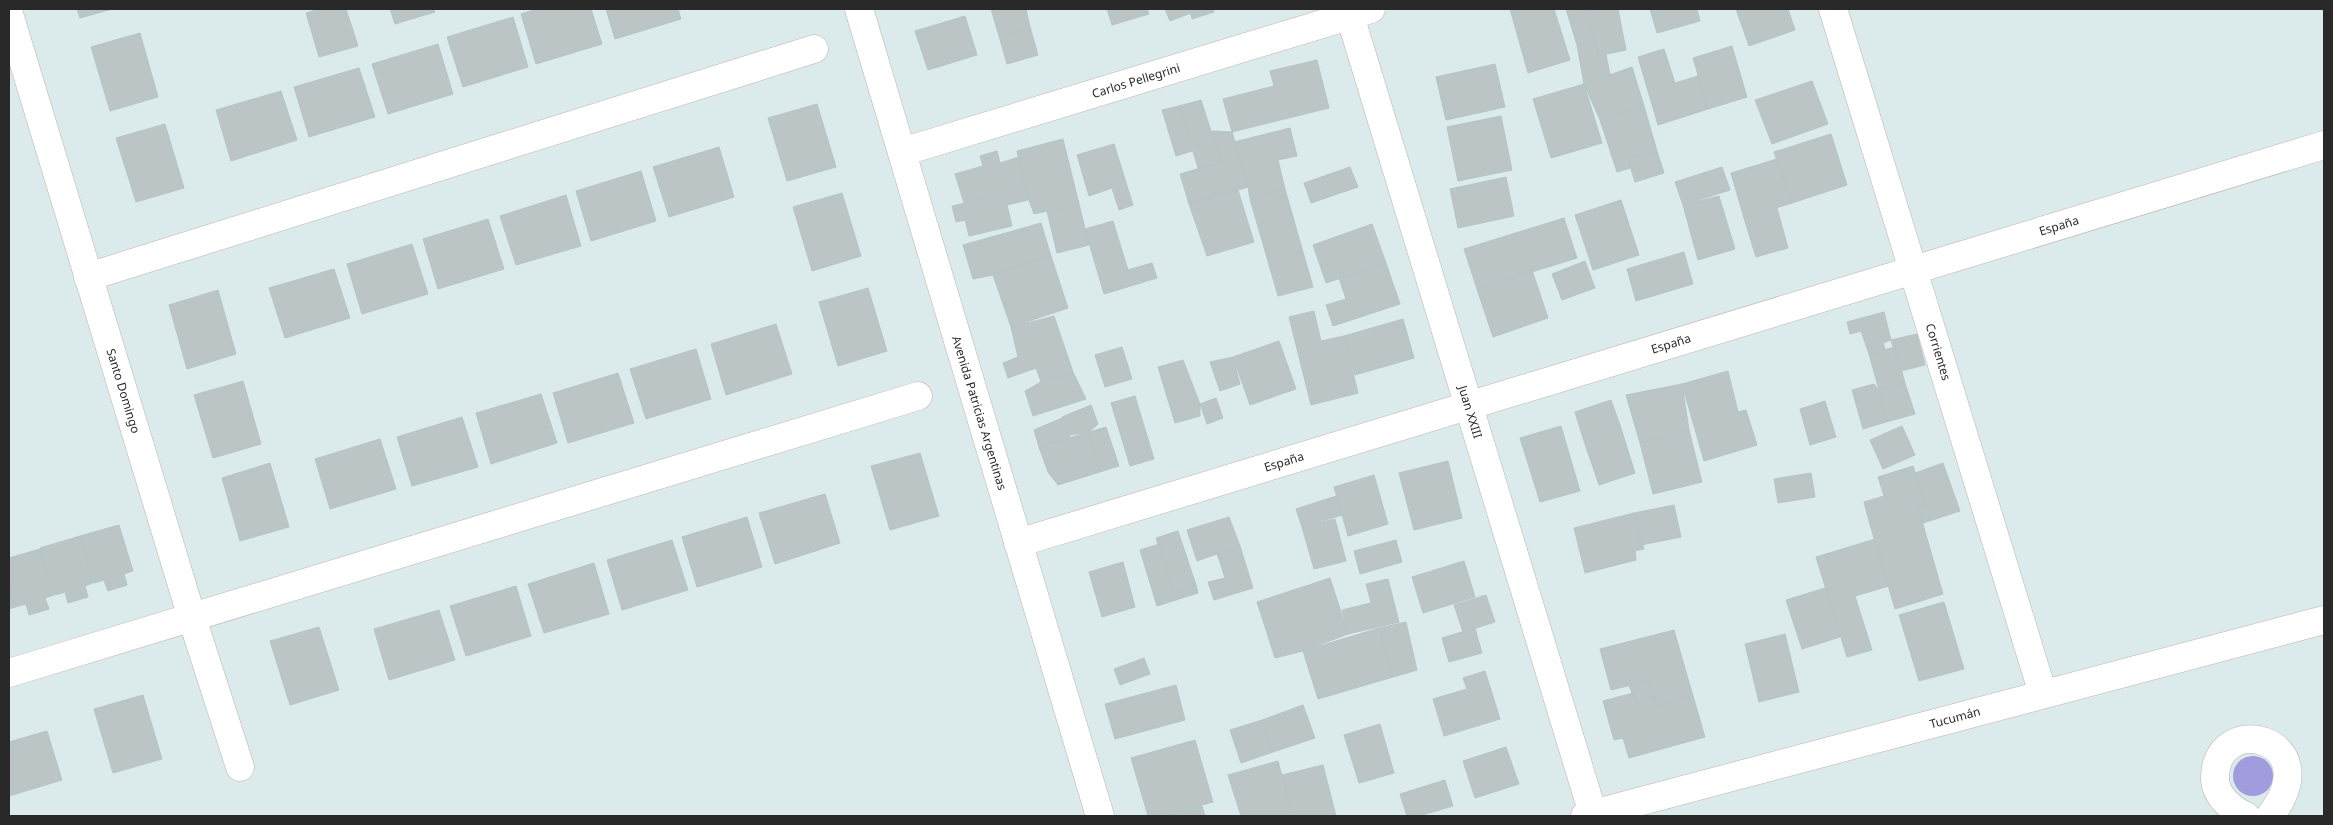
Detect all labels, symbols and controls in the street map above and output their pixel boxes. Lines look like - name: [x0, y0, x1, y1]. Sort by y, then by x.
- street label: Carlos Pellegrini: [1090, 59, 1182, 102]
- street label: España: [2037, 211, 2081, 240]
- street label: Corrientes: [1922, 321, 1955, 383]
- street label: España: [1649, 329, 1693, 358]
- street label: Avenida Patricias Argentinas: [948, 334, 1011, 492]
- street label: Santo Domingo: [103, 346, 144, 435]
- street label: Juan XXIII: [1454, 382, 1487, 440]
- street label: España: [1262, 447, 1306, 476]
- street label: Tucumán: [1928, 703, 1982, 732]

